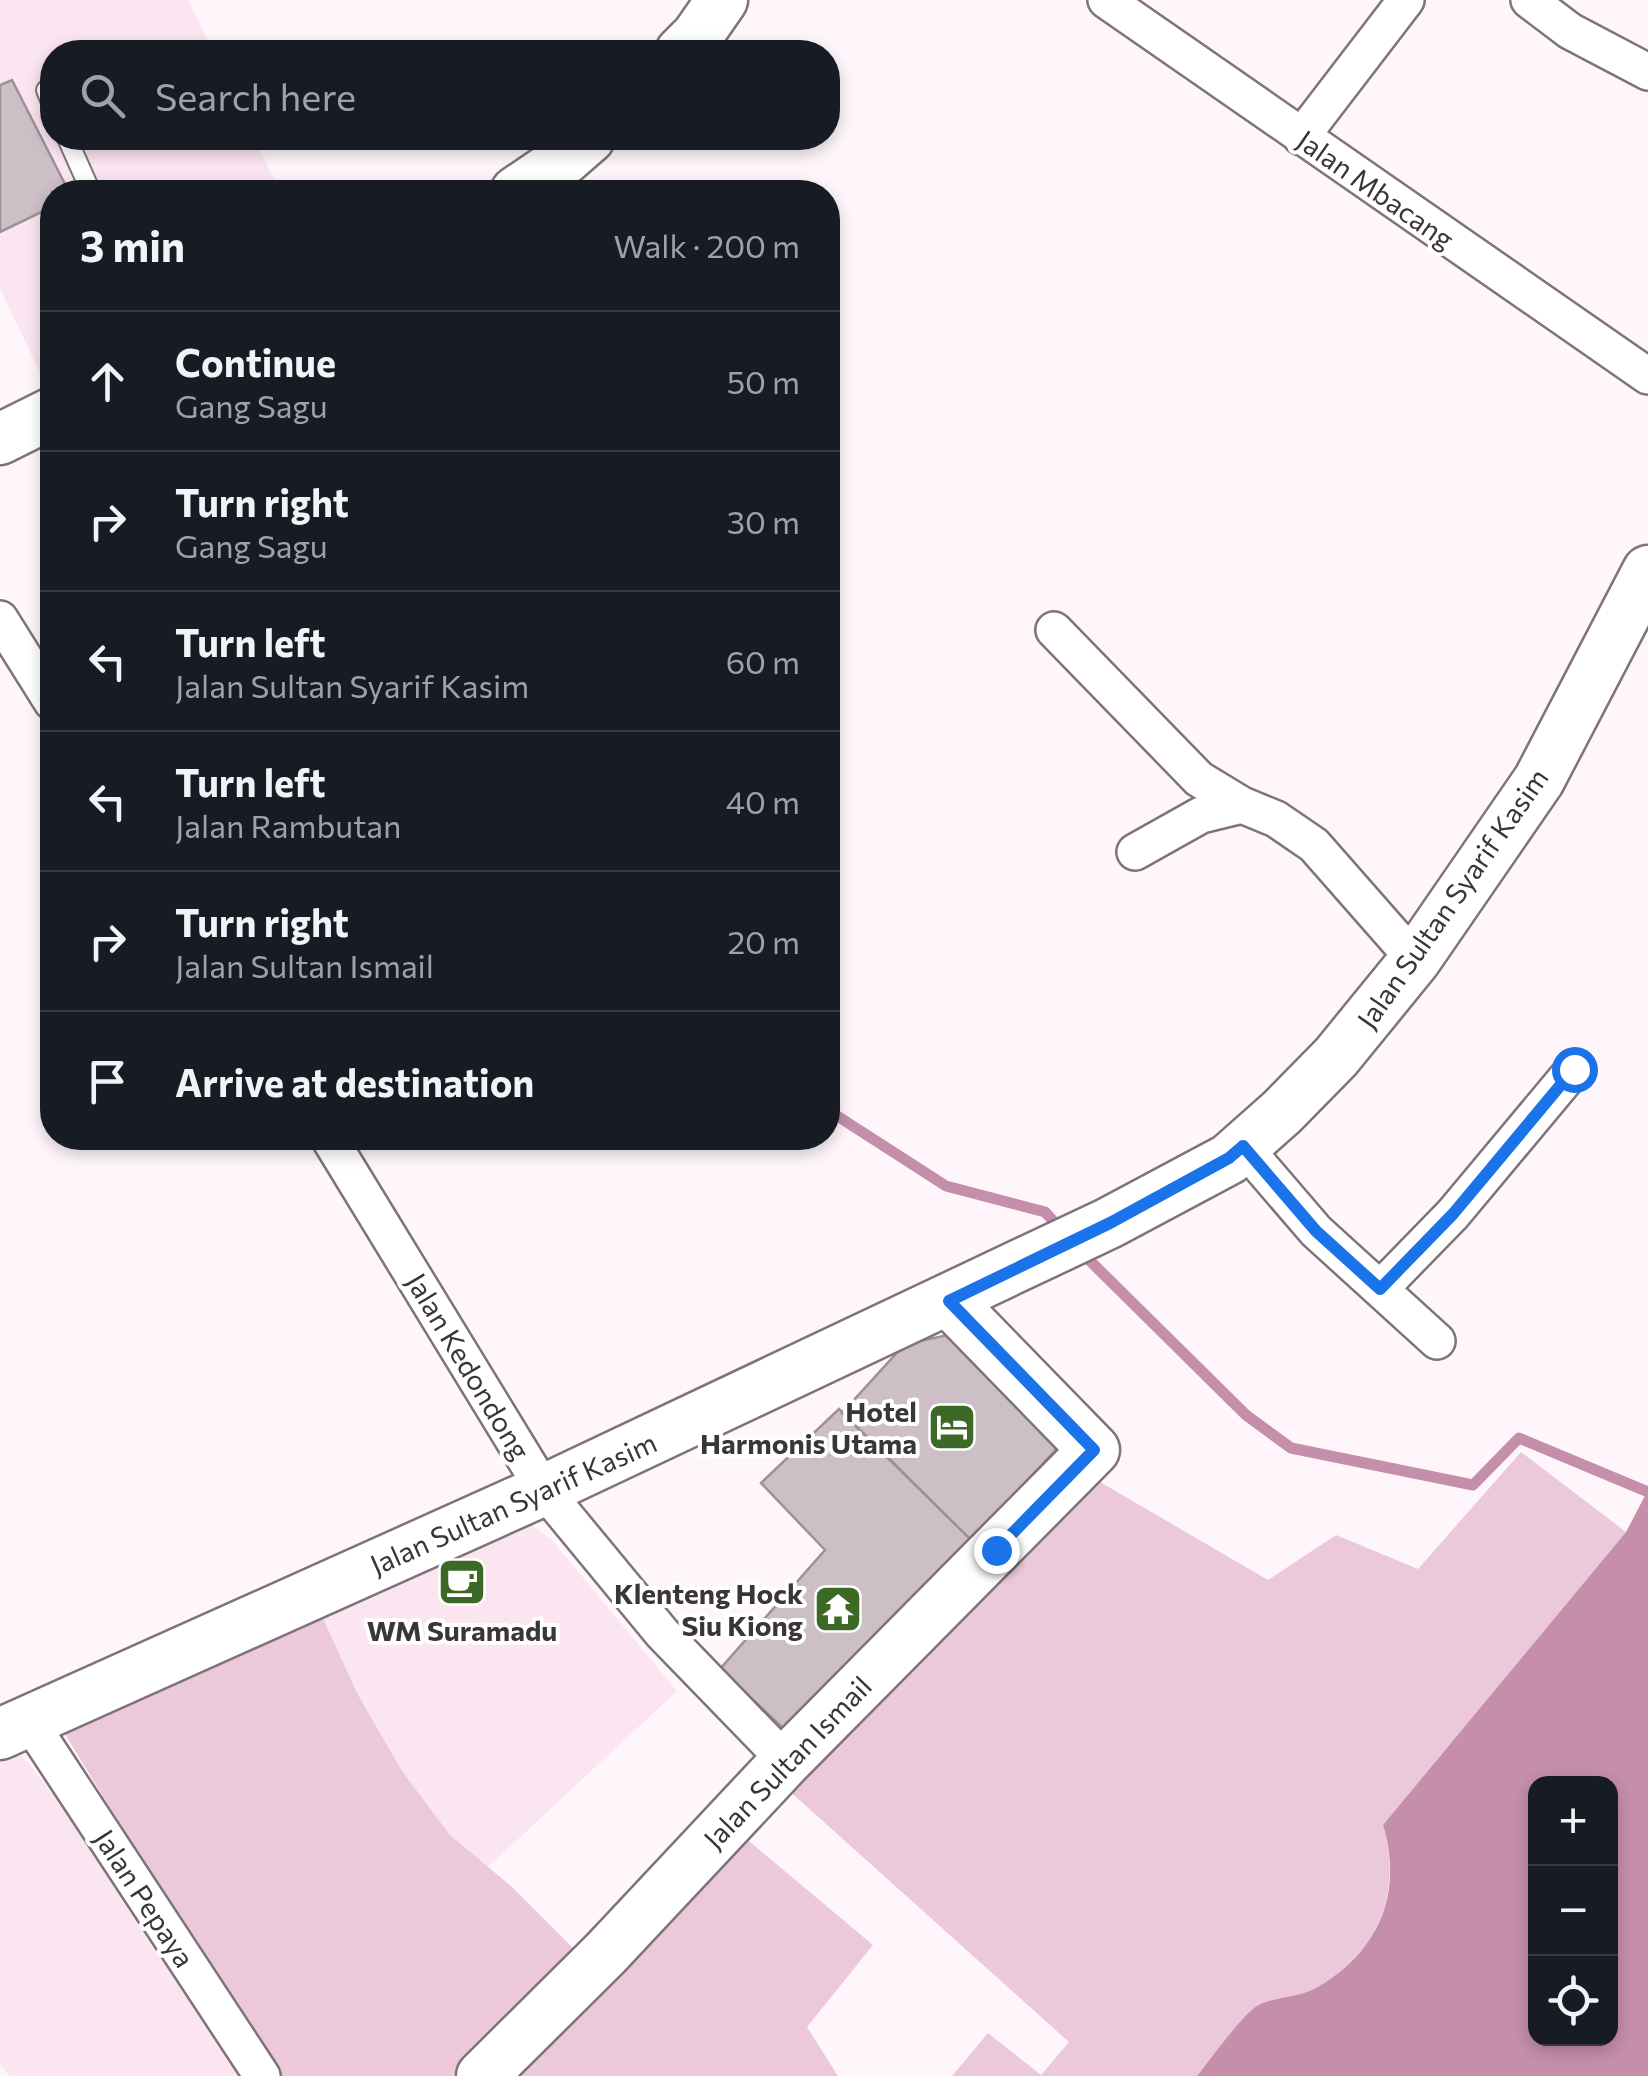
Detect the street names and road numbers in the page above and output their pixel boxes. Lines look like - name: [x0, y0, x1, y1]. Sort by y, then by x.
- street label: Jalan Mbacang: [1291, 122, 1461, 256]
- street label: Jalan Sultan Syarif Kasim: [1349, 761, 1555, 1035]
- street label: Jalan Kedondong: [400, 1267, 538, 1465]
- street label: Jalan Sultan Syarif Kasim: [365, 1424, 661, 1582]
- street label: Jalan Sultan Ismail: [696, 1669, 878, 1855]
- street label: Jalan Pepaya: [88, 1823, 202, 1973]

